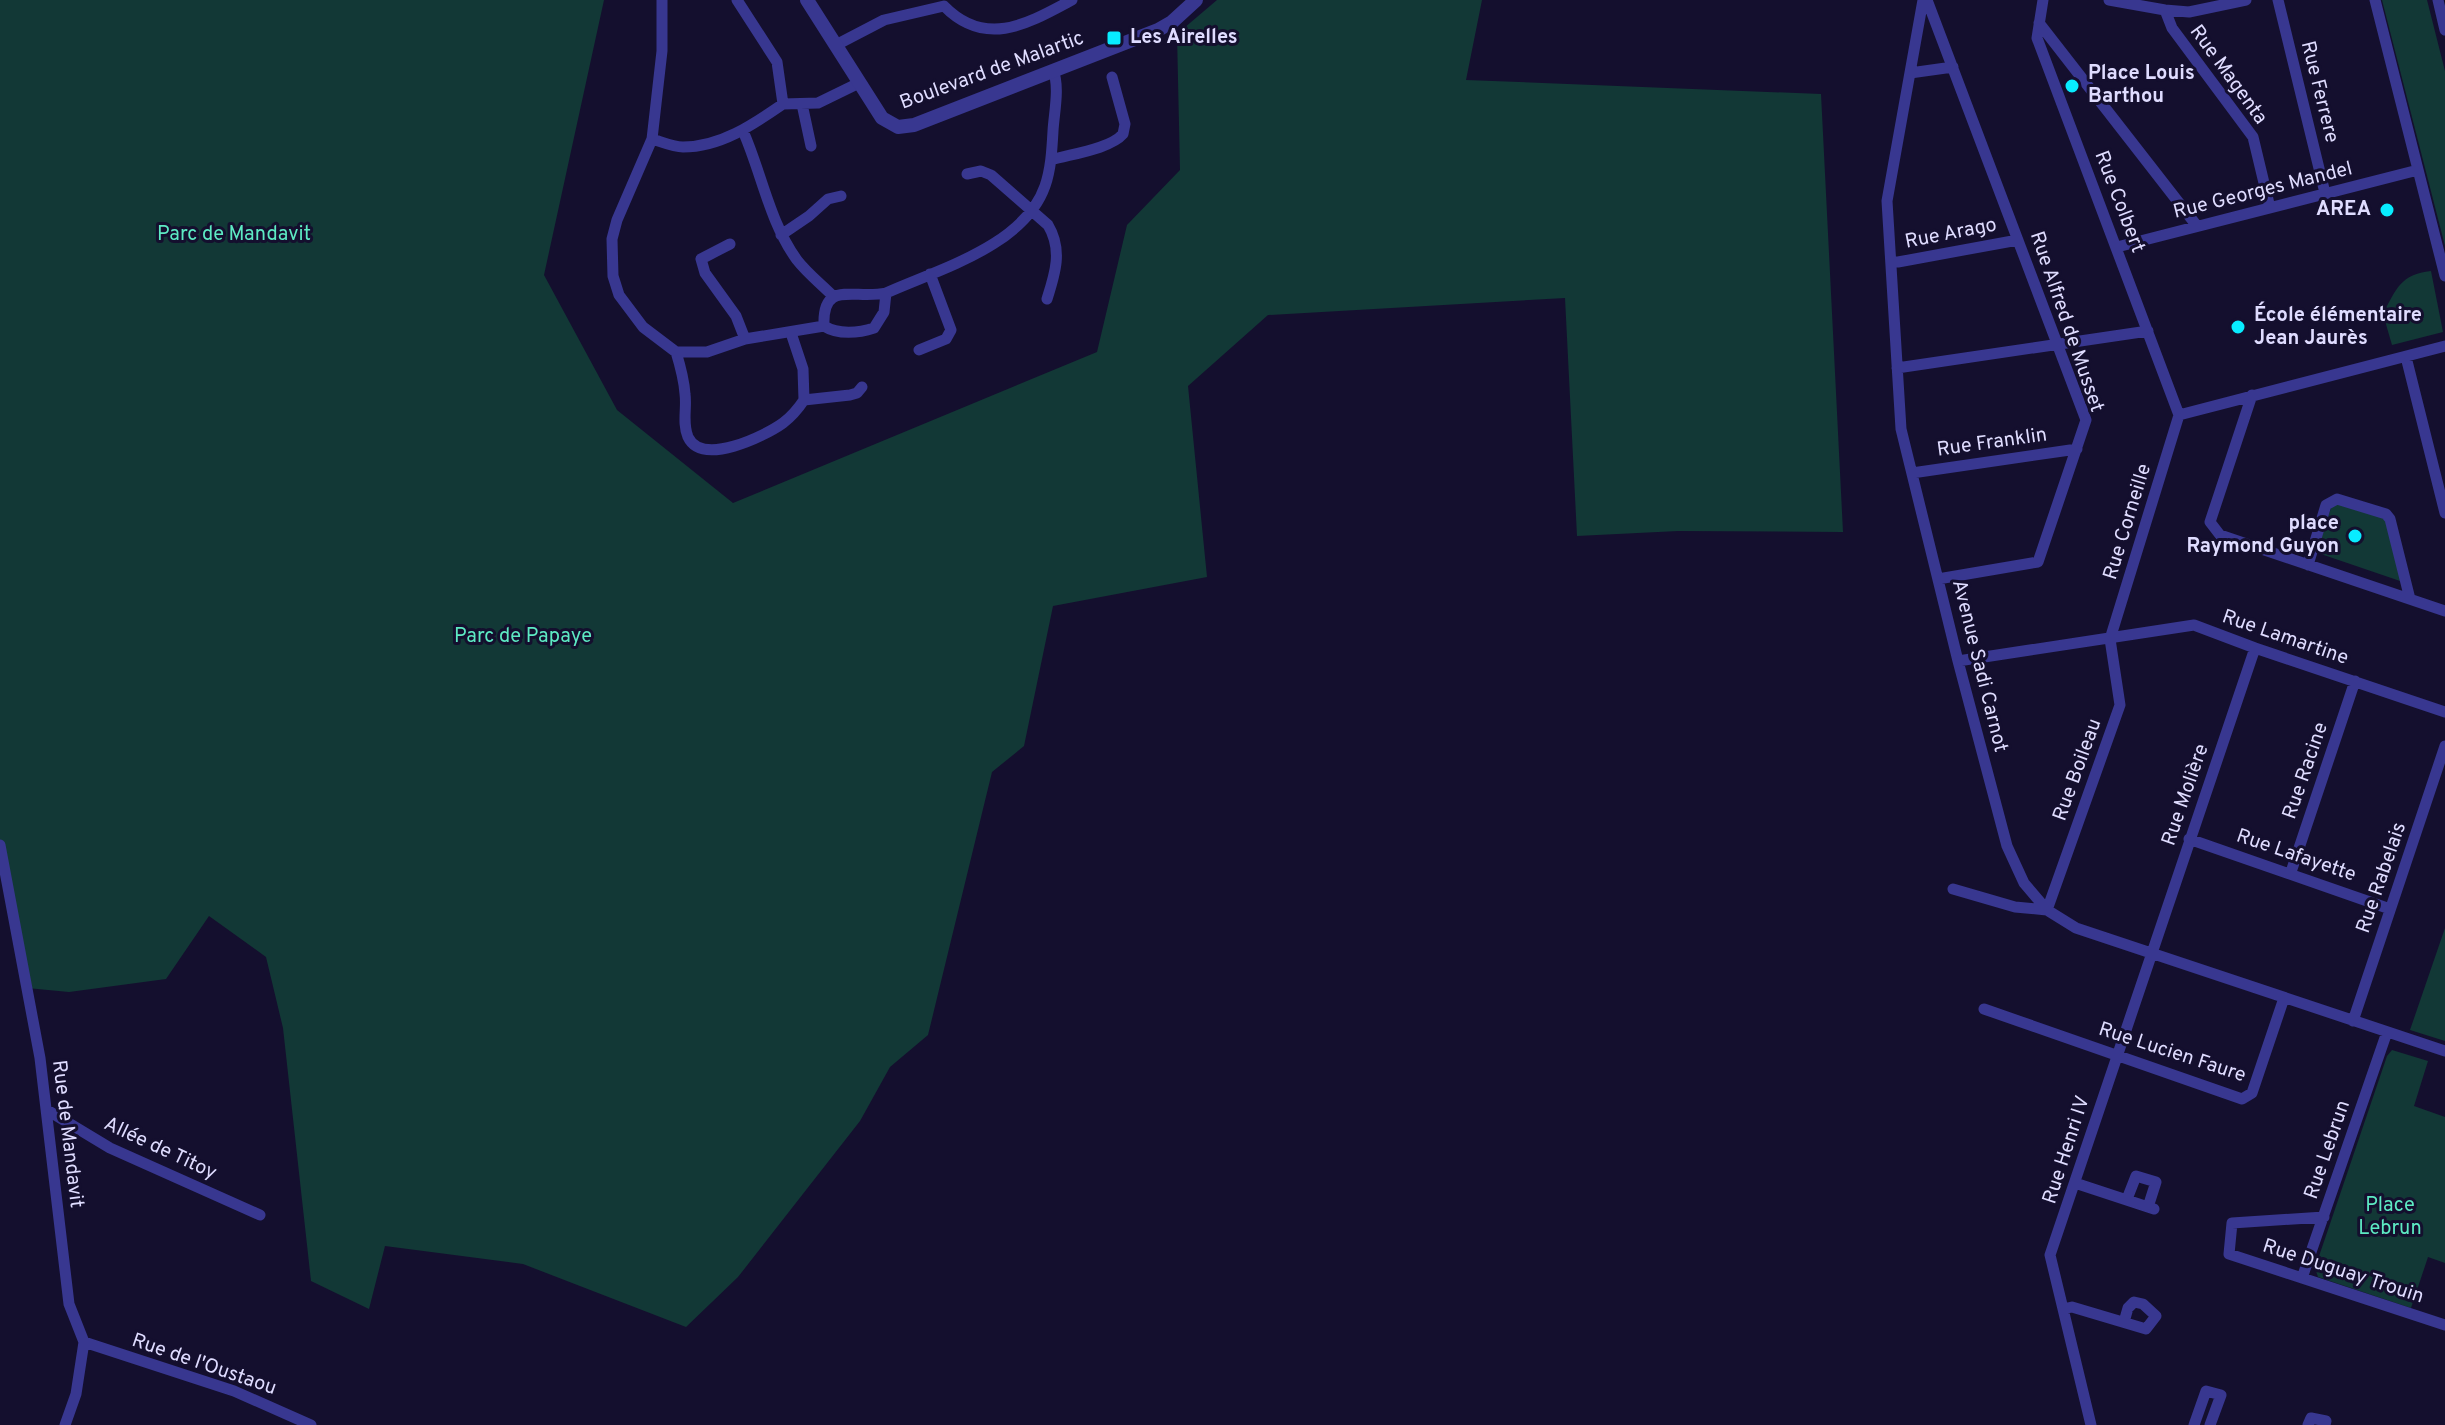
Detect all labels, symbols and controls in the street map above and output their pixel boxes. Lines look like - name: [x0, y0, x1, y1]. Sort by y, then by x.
- street label: Rue Magenta: [2183, 20, 2273, 130]
- place label: Les Airelles: [1130, 25, 1238, 51]
- street label: Boulevard de Malartic: [896, 26, 1088, 116]
- marker: Les Airelles: [1105, 29, 1123, 47]
- street label: Rue Ferrere: [2294, 38, 2344, 146]
- place label: Place Louis Barthou: [2088, 61, 2195, 110]
- marker: Place Louis Barthou: [2063, 77, 2081, 95]
- street label: Rue Colbert: [2088, 147, 2150, 257]
- street label: Rue Georges Mandel: [2171, 156, 2355, 226]
- place label: AREA: [2316, 197, 2371, 223]
- marker: AREA: [2378, 201, 2396, 219]
- street label: Rue Arago: [1903, 212, 1999, 256]
- park label: Parc de Mandavit: [157, 222, 311, 248]
- street label: Rue Alfred de Musset: [2023, 228, 2109, 416]
- place label: École élémentaire Jean Jaurès: [2254, 301, 2422, 352]
- marker: École élémentaire Jean Jaurès: [2229, 318, 2247, 336]
- street label: Rue Franklin: [1935, 422, 2049, 464]
- street label: Rue Corneille: [2098, 461, 2158, 583]
- place label: place Raymond Guyon: [2186, 511, 2339, 560]
- marker: place Raymond Guyon: [2346, 527, 2364, 545]
- street label: Avenue Sadi Carnot: [1945, 577, 2013, 755]
- street label: Rue Lamartine: [2218, 604, 2352, 672]
- park label: Parc de Papaye: [454, 624, 592, 650]
- street label: Rue Boileau: [2048, 715, 2108, 825]
- street label: Rue Racine: [2277, 719, 2335, 823]
- street label: Rue Molière: [2156, 741, 2216, 849]
- street label: Rue Rabelais: [2351, 819, 2413, 937]
- street label: Rue Lafayette: [2233, 823, 2359, 889]
- street label: Rue Lucien Faure: [2095, 1017, 2249, 1089]
- street label: Rue de Mandavit: [45, 1059, 89, 1209]
- street label: Rue Henri IV: [2037, 1093, 2097, 1207]
- street label: Rue Lebrun: [2299, 1097, 2357, 1203]
- street label: Allée de Titoy: [99, 1111, 221, 1187]
- park label: Place Lebrun: [2358, 1193, 2422, 1242]
- street label: Rue Duguay Trouin: [2259, 1234, 2427, 1310]
- street label: Rue de l'Oustaou: [128, 1328, 280, 1402]

